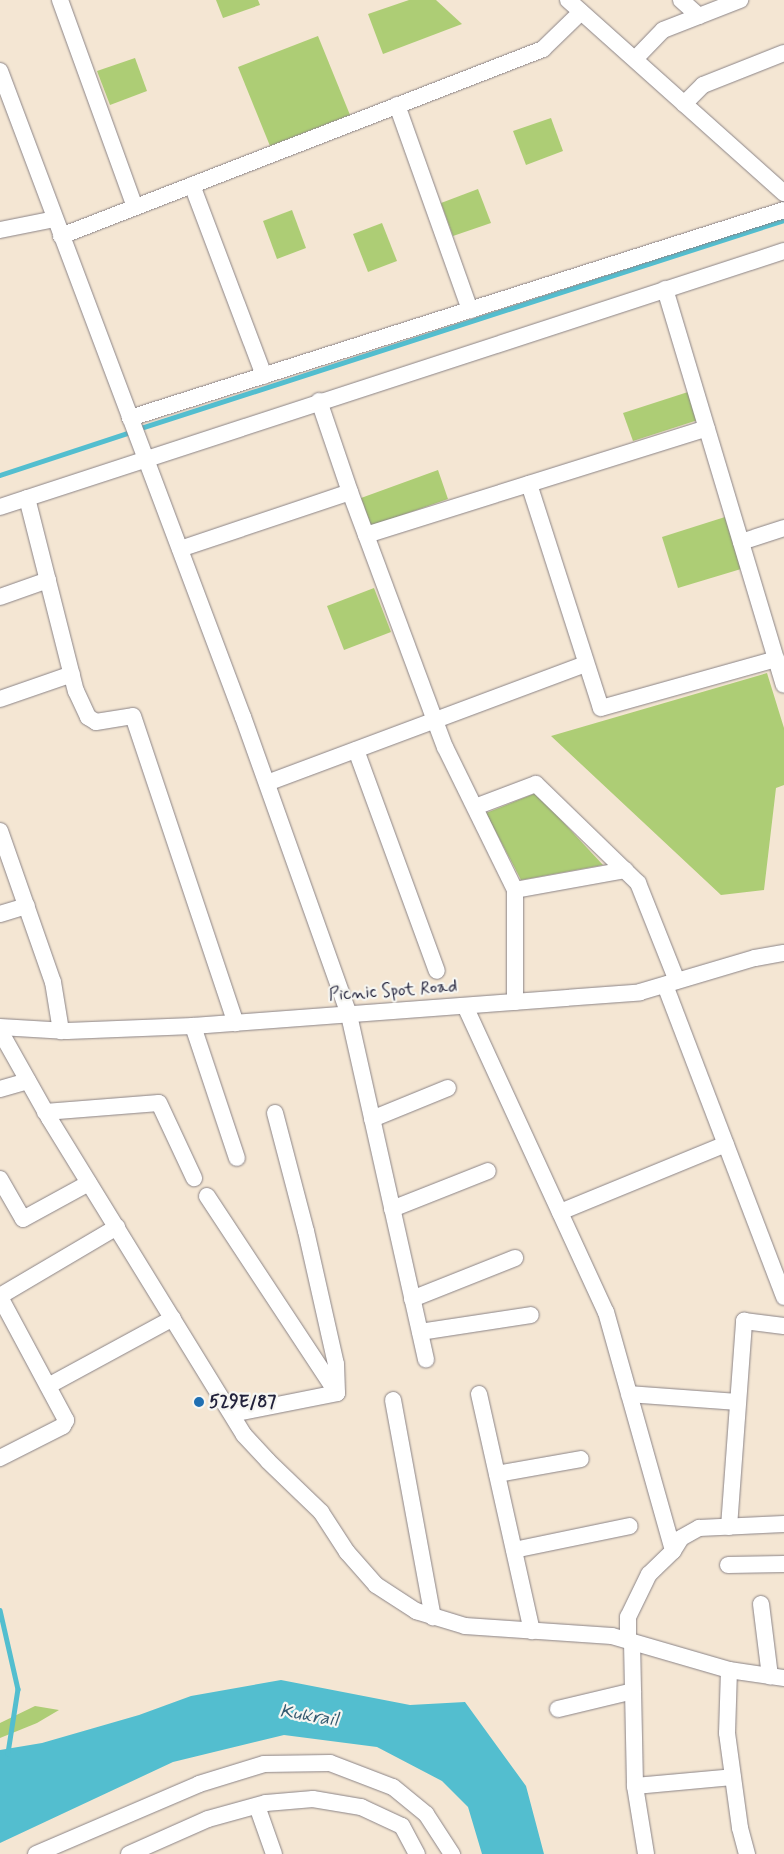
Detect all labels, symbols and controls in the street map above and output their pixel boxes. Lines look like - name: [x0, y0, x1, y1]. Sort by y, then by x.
- street label: Picnic Spot Road: [329, 976, 457, 1006]
- place label: 529E/87: [209, 1391, 276, 1413]
- marker: 529E/87: [193, 1396, 205, 1408]
- water label: Kukrail: [278, 1700, 340, 1732]

